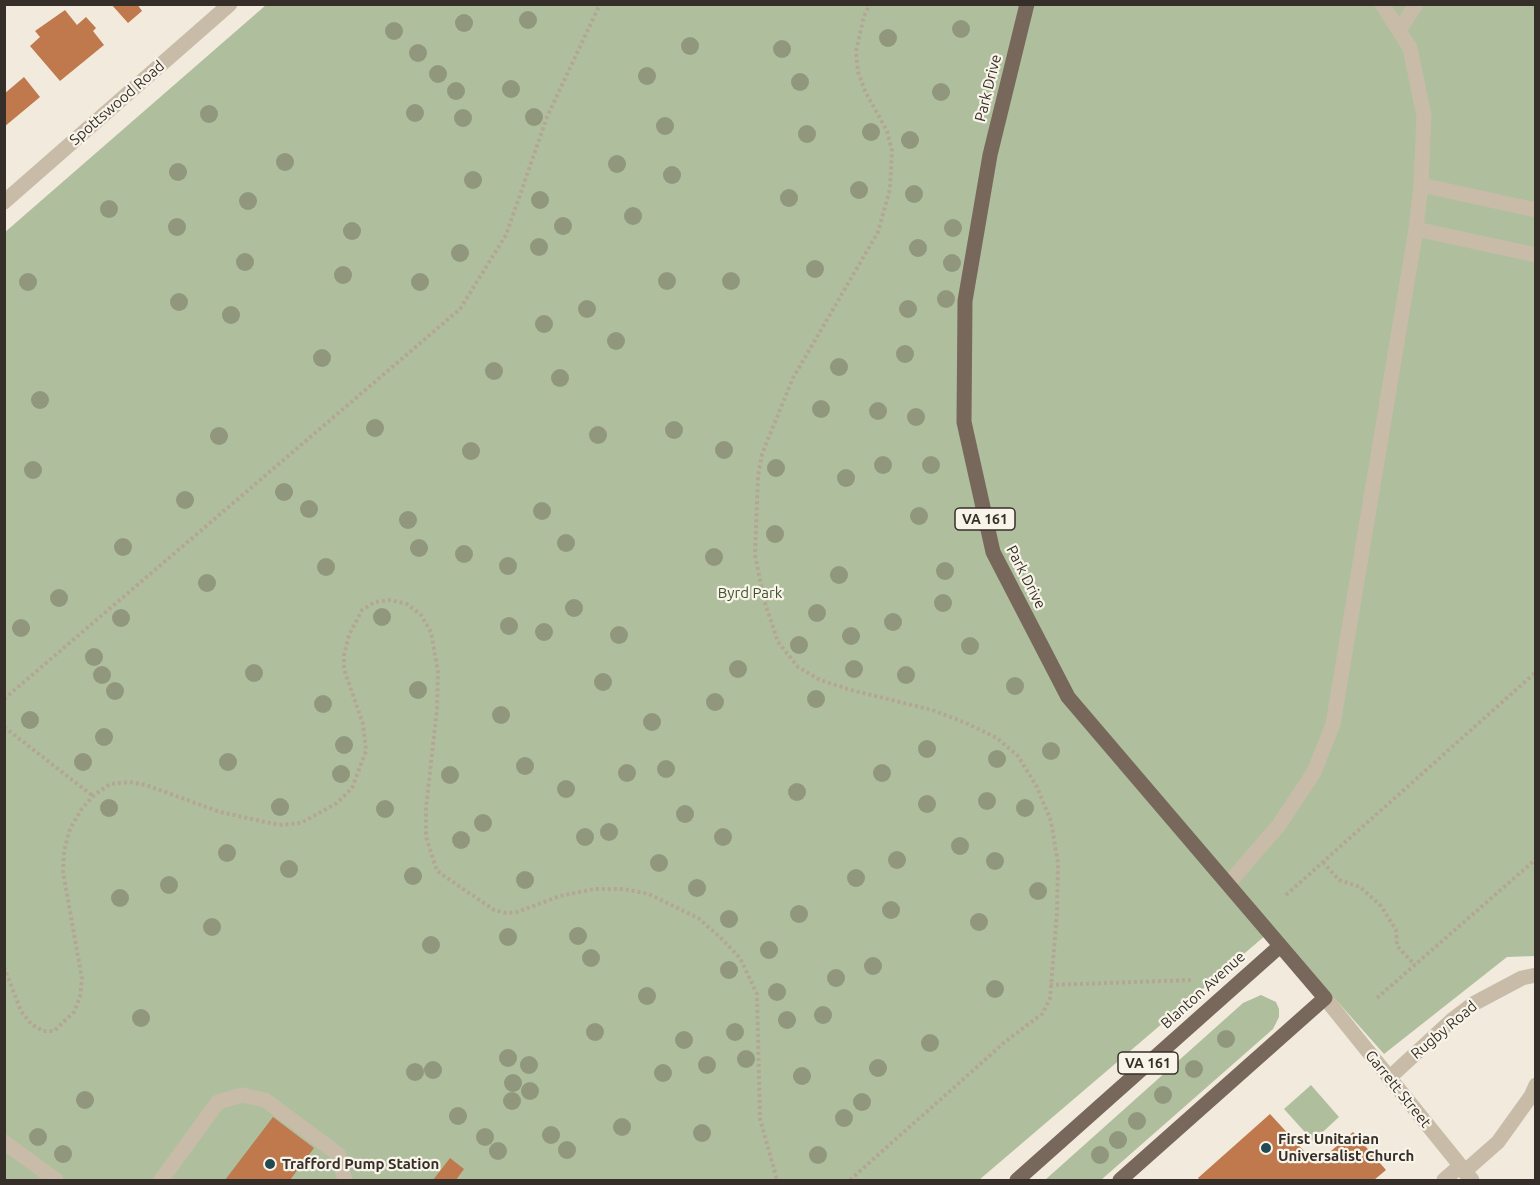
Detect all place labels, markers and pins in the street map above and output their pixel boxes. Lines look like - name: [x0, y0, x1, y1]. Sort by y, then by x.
- place label: First Unitarian Universalist Church: [1278, 1130, 1414, 1165]
- marker: First Unitarian Universalist Church: [1259, 1141, 1273, 1155]
- place label: Trafford Pump Station: [282, 1155, 439, 1173]
- marker: Trafford Pump Station: [263, 1157, 277, 1171]

